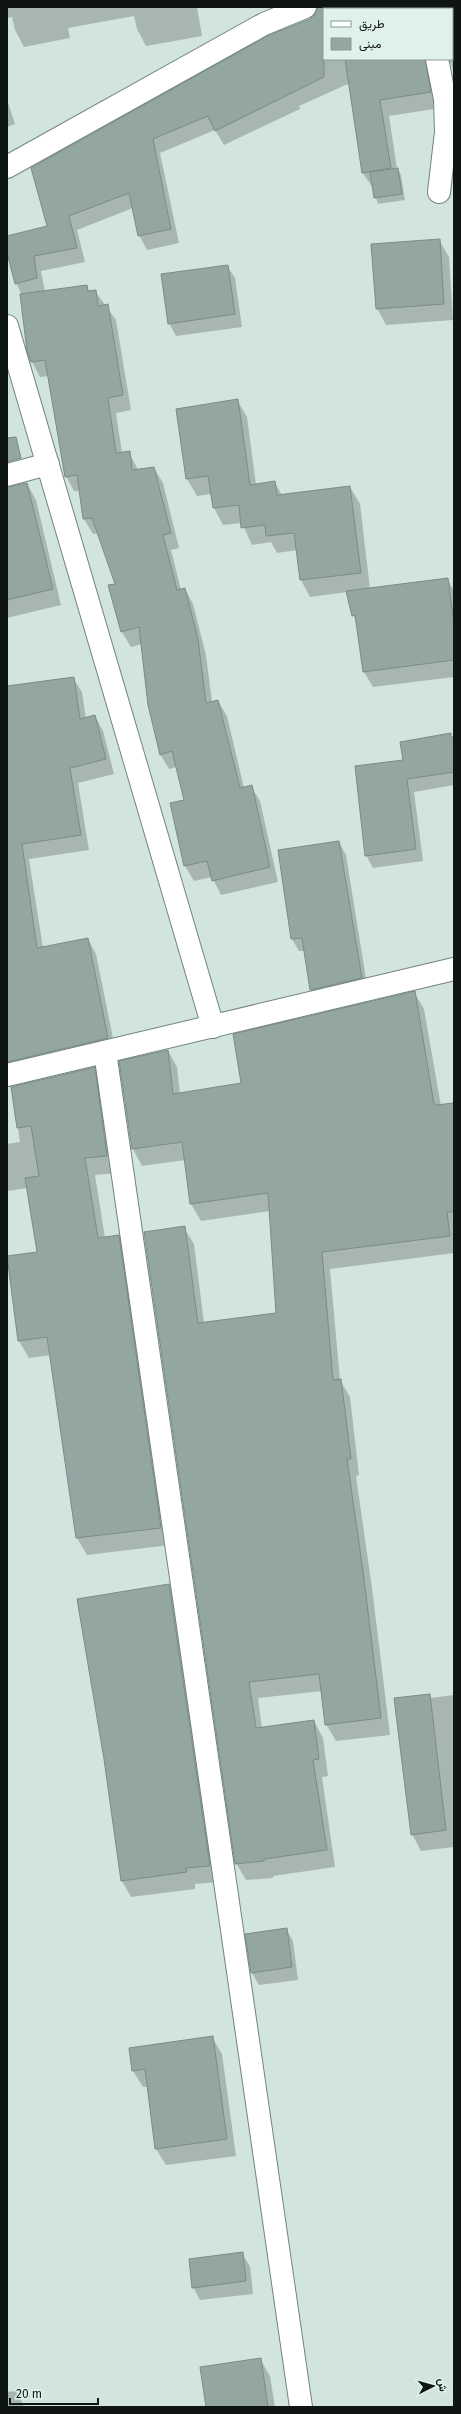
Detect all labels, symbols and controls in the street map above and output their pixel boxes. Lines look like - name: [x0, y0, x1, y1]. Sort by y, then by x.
- legend: [323, 8, 453, 60]
- text: طريق: [359, 17, 385, 32]
- text: مبنى: [359, 37, 381, 52]
- north arrow: [413, 2366, 453, 2406]
- text: ش: [435, 2378, 450, 2392]
- scale bar: [10, 2380, 98, 2406]
- text: 20 m: [16, 2387, 42, 2401]

